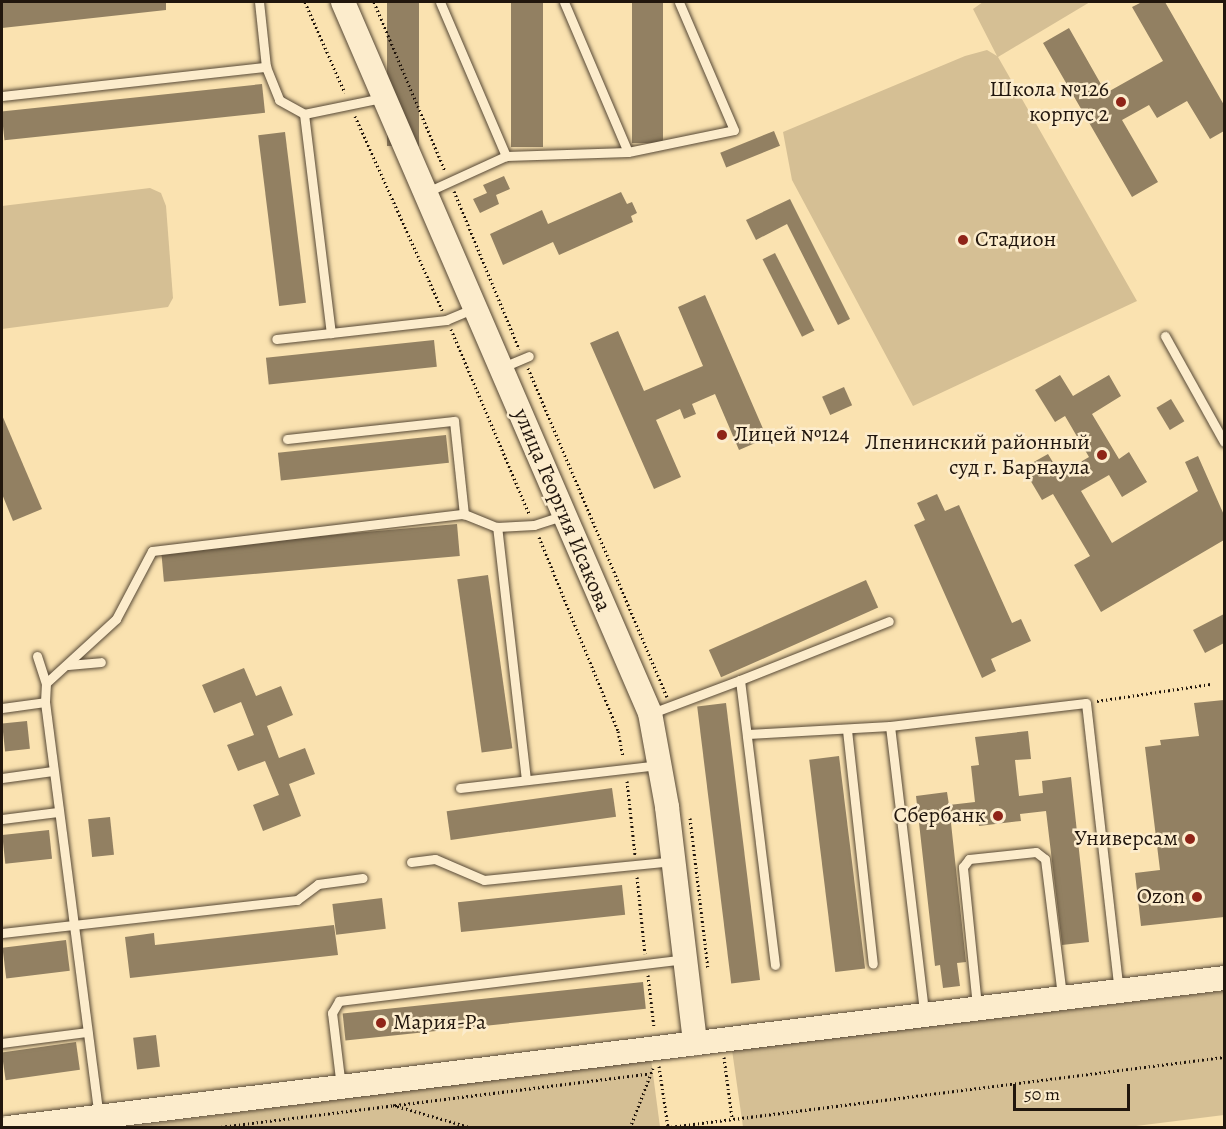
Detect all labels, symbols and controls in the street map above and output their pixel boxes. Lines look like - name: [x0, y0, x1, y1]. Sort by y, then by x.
- place label: Школа №126 корпус 2: [989, 76, 1109, 128]
- marker: Школа №126 корпус 2: [1114, 95, 1128, 109]
- place label: Стадион: [975, 227, 1056, 253]
- marker: Стадион: [956, 233, 970, 247]
- street label: улица Георгия Исакова: [507, 405, 617, 615]
- place label: Лицей №124: [734, 422, 849, 448]
- marker: Лицей №124: [715, 428, 729, 442]
- place label: Лпенинский районный суд г. Барнаула: [865, 429, 1090, 481]
- marker: Лпенинский районный суд г. Барнаула: [1095, 448, 1109, 462]
- place label: Сбербанк: [893, 803, 986, 829]
- marker: Сбербанк: [991, 809, 1005, 823]
- place label: Универсам: [1074, 826, 1178, 852]
- marker: Универсам: [1183, 832, 1197, 846]
- place label: Ozon: [1137, 884, 1185, 910]
- marker: Ozon: [1190, 890, 1204, 904]
- place label: Мария-Ра: [393, 1010, 486, 1036]
- marker: Мария-Ра: [374, 1016, 388, 1030]
- scale bar: [1016, 1072, 1133, 1110]
- text: 50 m: [1024, 1082, 1060, 1106]

